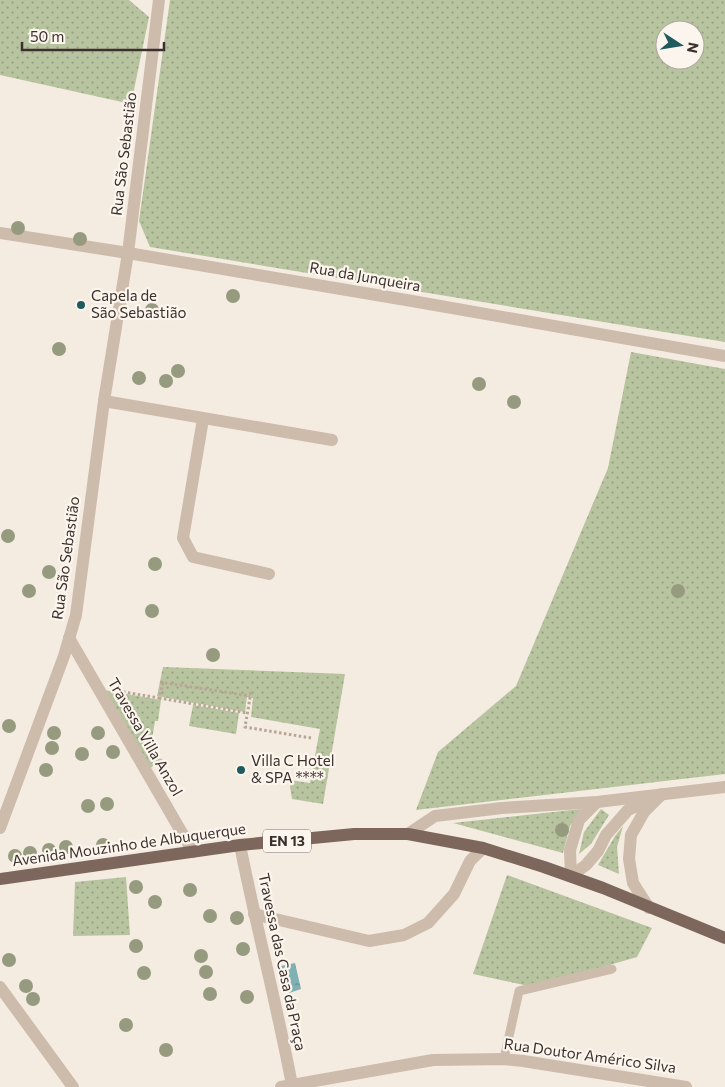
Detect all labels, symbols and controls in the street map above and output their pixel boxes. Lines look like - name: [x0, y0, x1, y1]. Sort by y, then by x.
- scale bar: [22, 20, 165, 52]
- north arrow: [655, 20, 705, 70]
- text: 50 m: [30, 27, 64, 45]
- text: N: [684, 41, 703, 55]
- street label: Rua São Sebastião: [106, 91, 140, 217]
- street label: Rua da Junqueira: [308, 257, 422, 295]
- place label: Capela de São Sebastião: [91, 286, 186, 321]
- marker: Capela de São Sebastião: [75, 299, 87, 311]
- street label: Rua São Sebastião: [47, 495, 83, 621]
- street label: Travessa Villa Anzol: [105, 674, 187, 799]
- place label: Villa C Hotel & SPA ****: [251, 751, 335, 786]
- marker: Villa C Hotel & SPA ****: [235, 764, 247, 776]
- street label: Avenida Mouzinho de Albuquerque: [11, 819, 247, 869]
- road number: EN 13: [263, 829, 311, 852]
- street label: Travessa das Casa da Praça: [255, 871, 311, 1052]
- street label: Rua Doutor Américo Silva: [503, 1034, 677, 1076]

